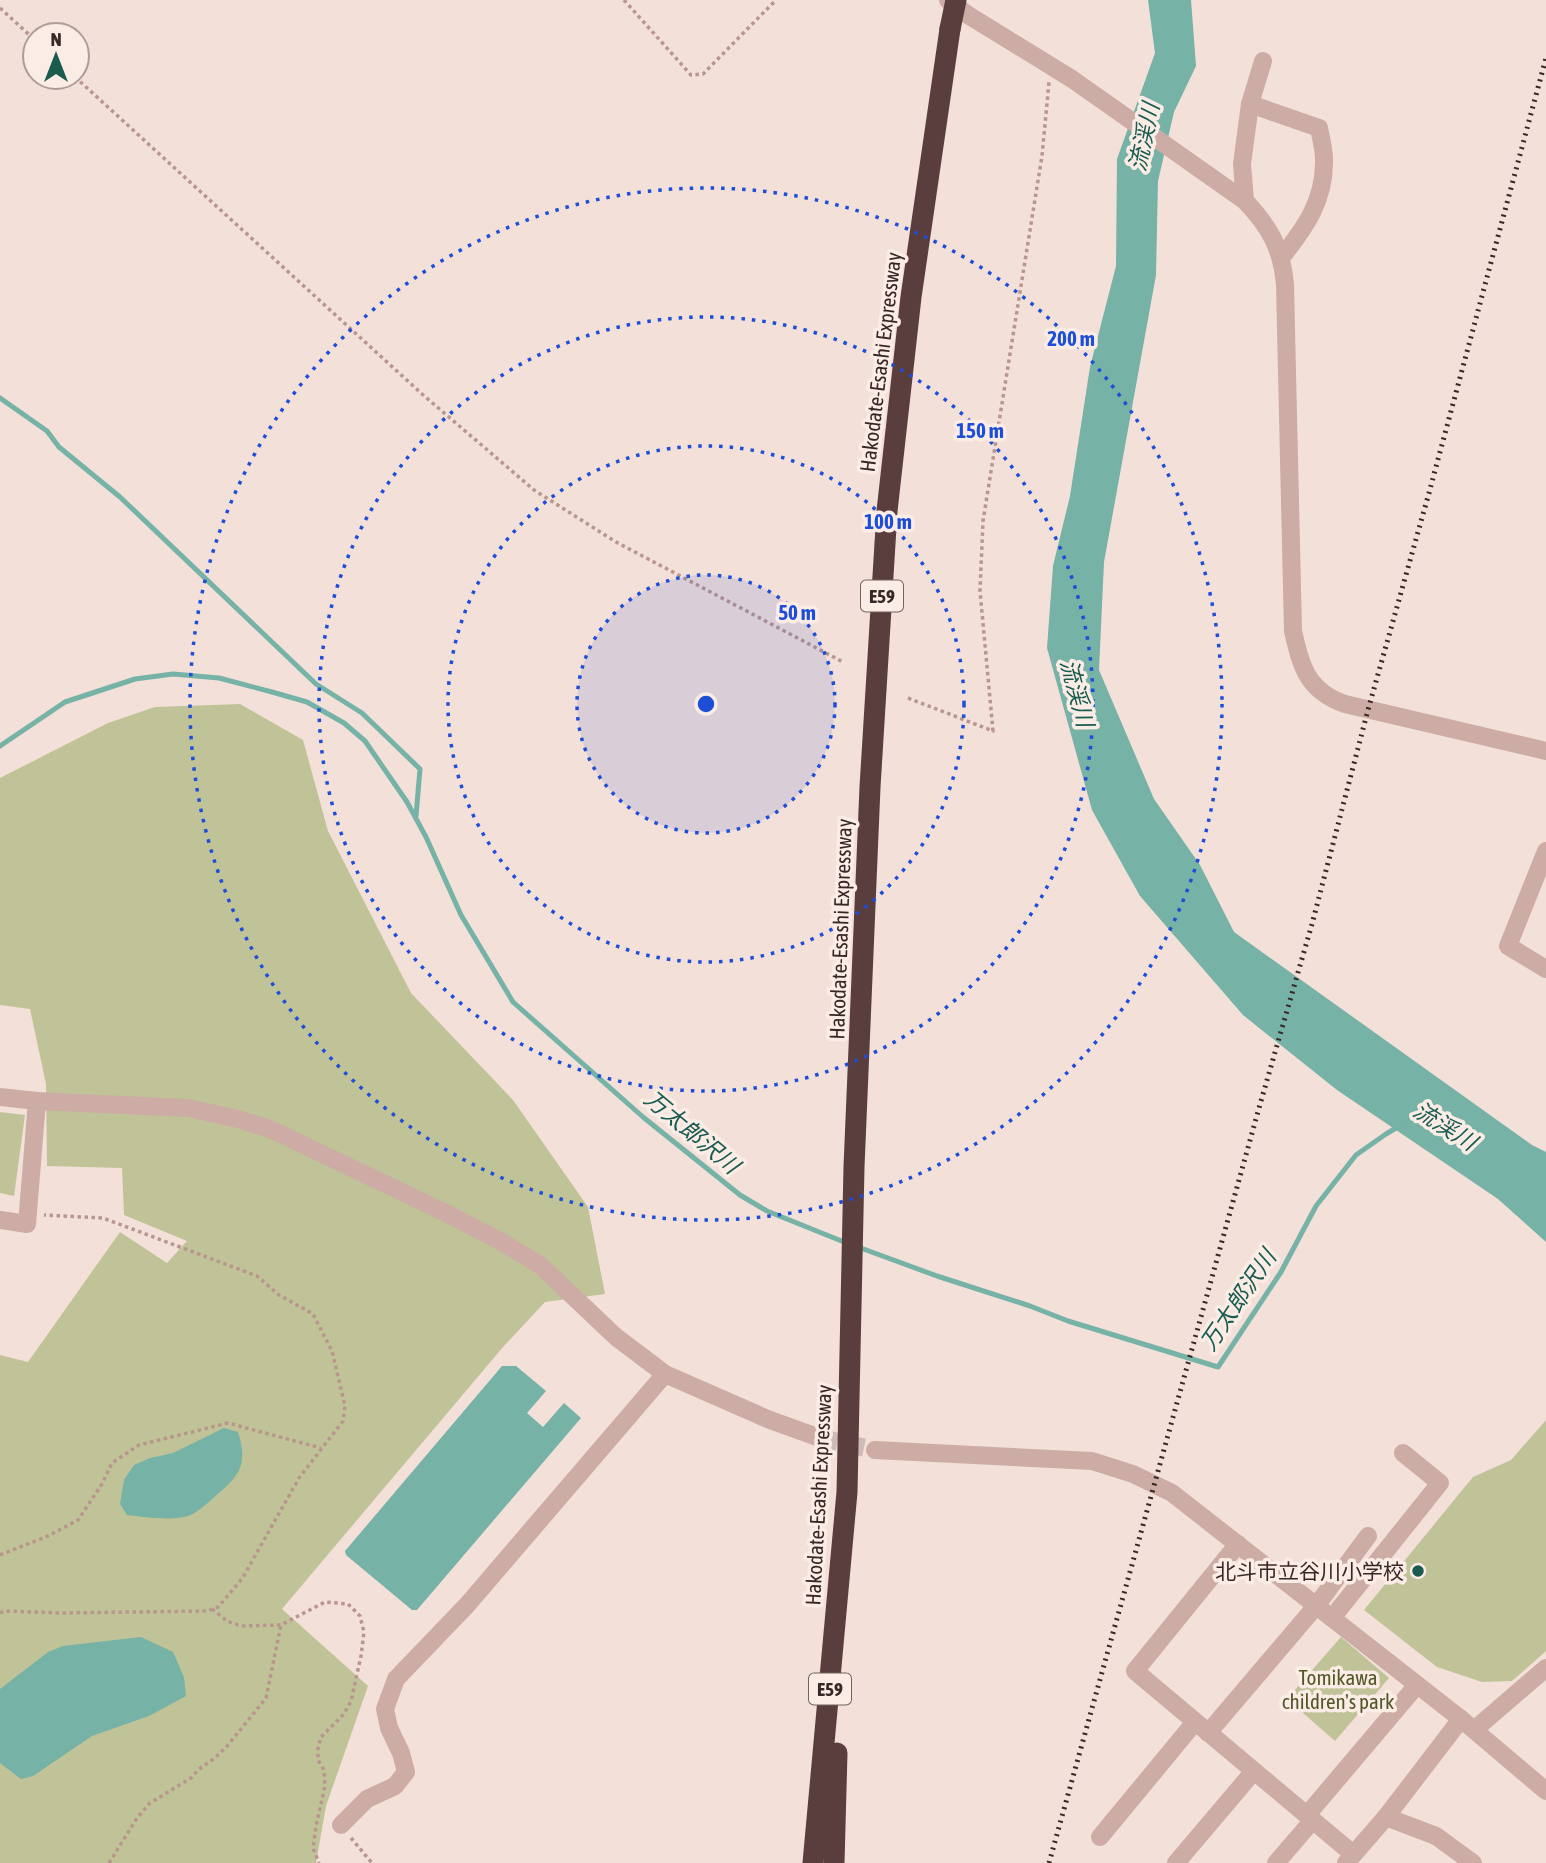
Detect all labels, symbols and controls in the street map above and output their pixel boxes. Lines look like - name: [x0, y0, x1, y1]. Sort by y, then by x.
- north arrow: [21, 21, 91, 91]
- text: N: [50, 28, 62, 50]
- water label: 流渓川: [1124, 98, 1165, 173]
- street label: Hakodate-Esashi Expressway: [855, 250, 905, 473]
- text: 200 m: [1047, 326, 1095, 350]
- text: 150 m: [956, 418, 1004, 442]
- text: 100 m: [864, 509, 912, 533]
- road number: E59: [861, 580, 903, 611]
- text: 50 m: [778, 600, 816, 624]
- water label: 流渓川: [1056, 656, 1099, 733]
- centre of rings: [694, 692, 718, 716]
- street label: Hakodate-Esashi Expressway: [824, 818, 856, 1040]
- water label: 万太郎沢川: [640, 1085, 747, 1181]
- water label: 流渓川: [1409, 1097, 1484, 1157]
- water label: 万太郎沢川: [1195, 1243, 1283, 1355]
- street label: Hakodate-Esashi Expressway: [800, 1384, 836, 1606]
- place label: 北斗市立谷川小学校: [1215, 1559, 1404, 1583]
- marker: 北斗市立谷川小学校: [1410, 1563, 1426, 1579]
- park label: Tomikawa children's park: [1282, 1665, 1394, 1713]
- road number: E59: [809, 1674, 851, 1704]

